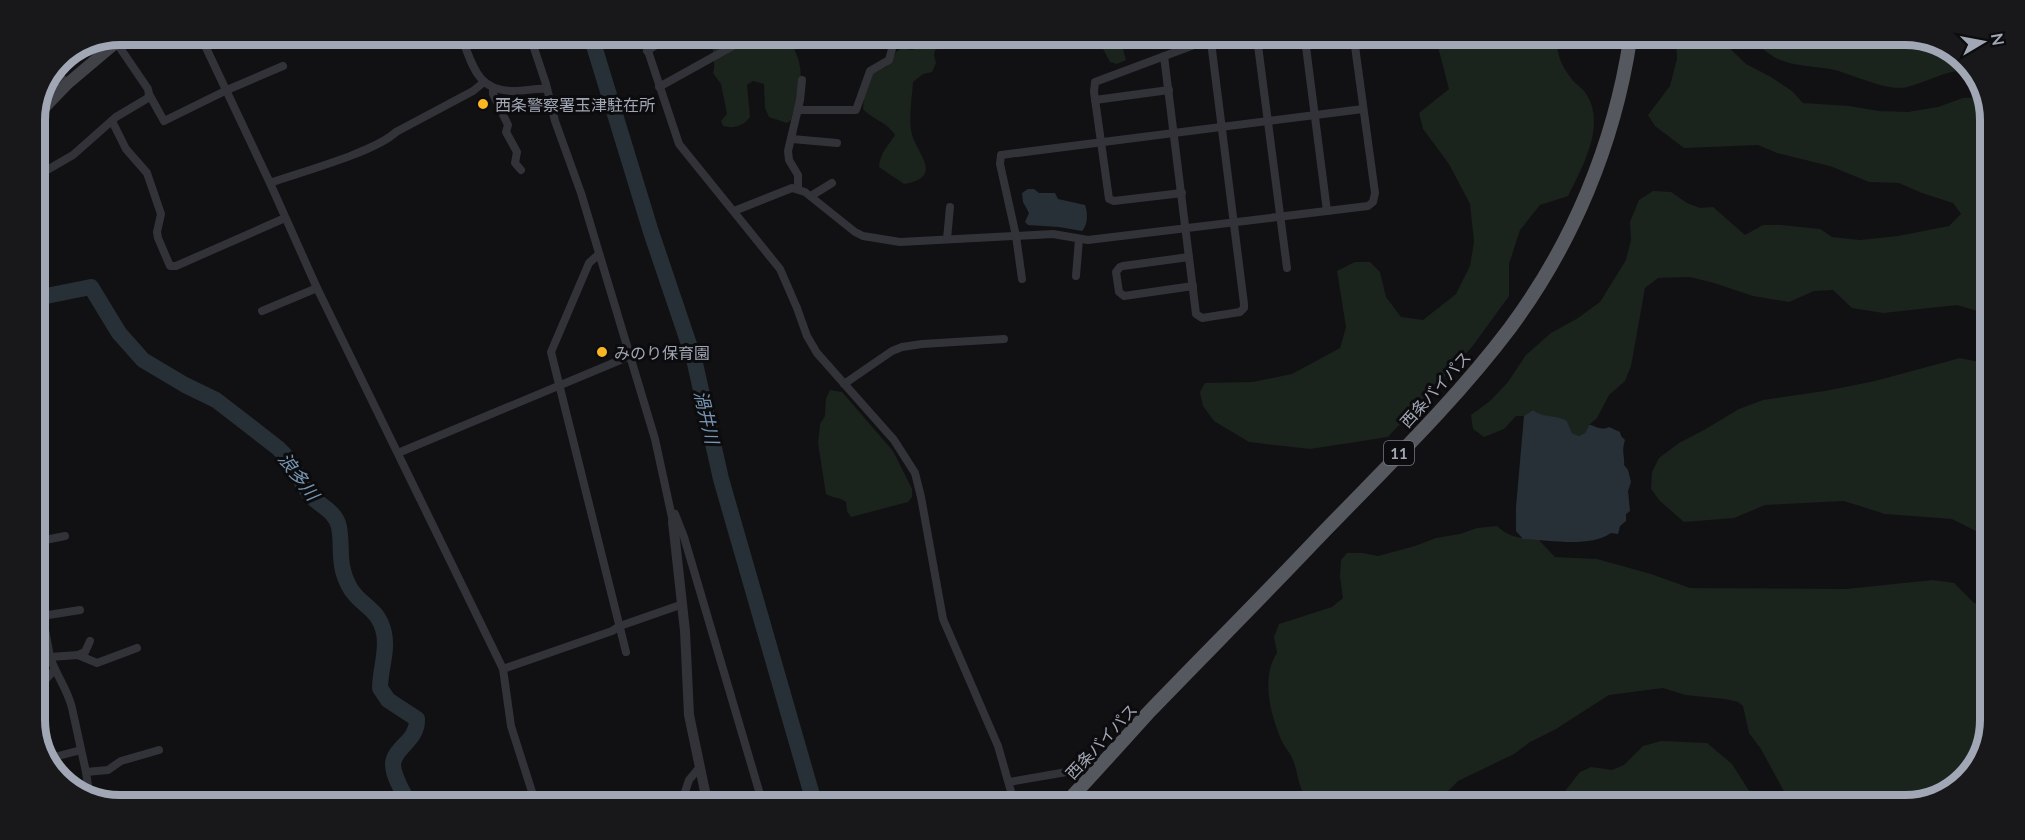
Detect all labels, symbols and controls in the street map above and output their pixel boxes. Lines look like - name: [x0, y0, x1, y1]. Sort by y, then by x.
- north arrow: [1953, 12, 2013, 72]
- text: N: [1988, 32, 2009, 47]
- place label: 西条警察署玉津駐在所: [495, 95, 655, 114]
- marker: 西条警察署玉津駐在所: [476, 97, 490, 111]
- place label: みのり保育園: [614, 343, 710, 362]
- marker: みのり保育園: [595, 345, 609, 359]
- street label: 西条バイパス: [1396, 347, 1474, 431]
- water label: 渦井川: [690, 388, 724, 448]
- road number: 11: [1384, 441, 1414, 465]
- water label: 浪多川: [274, 448, 325, 506]
- street label: 西条バイパス: [1061, 700, 1141, 782]

